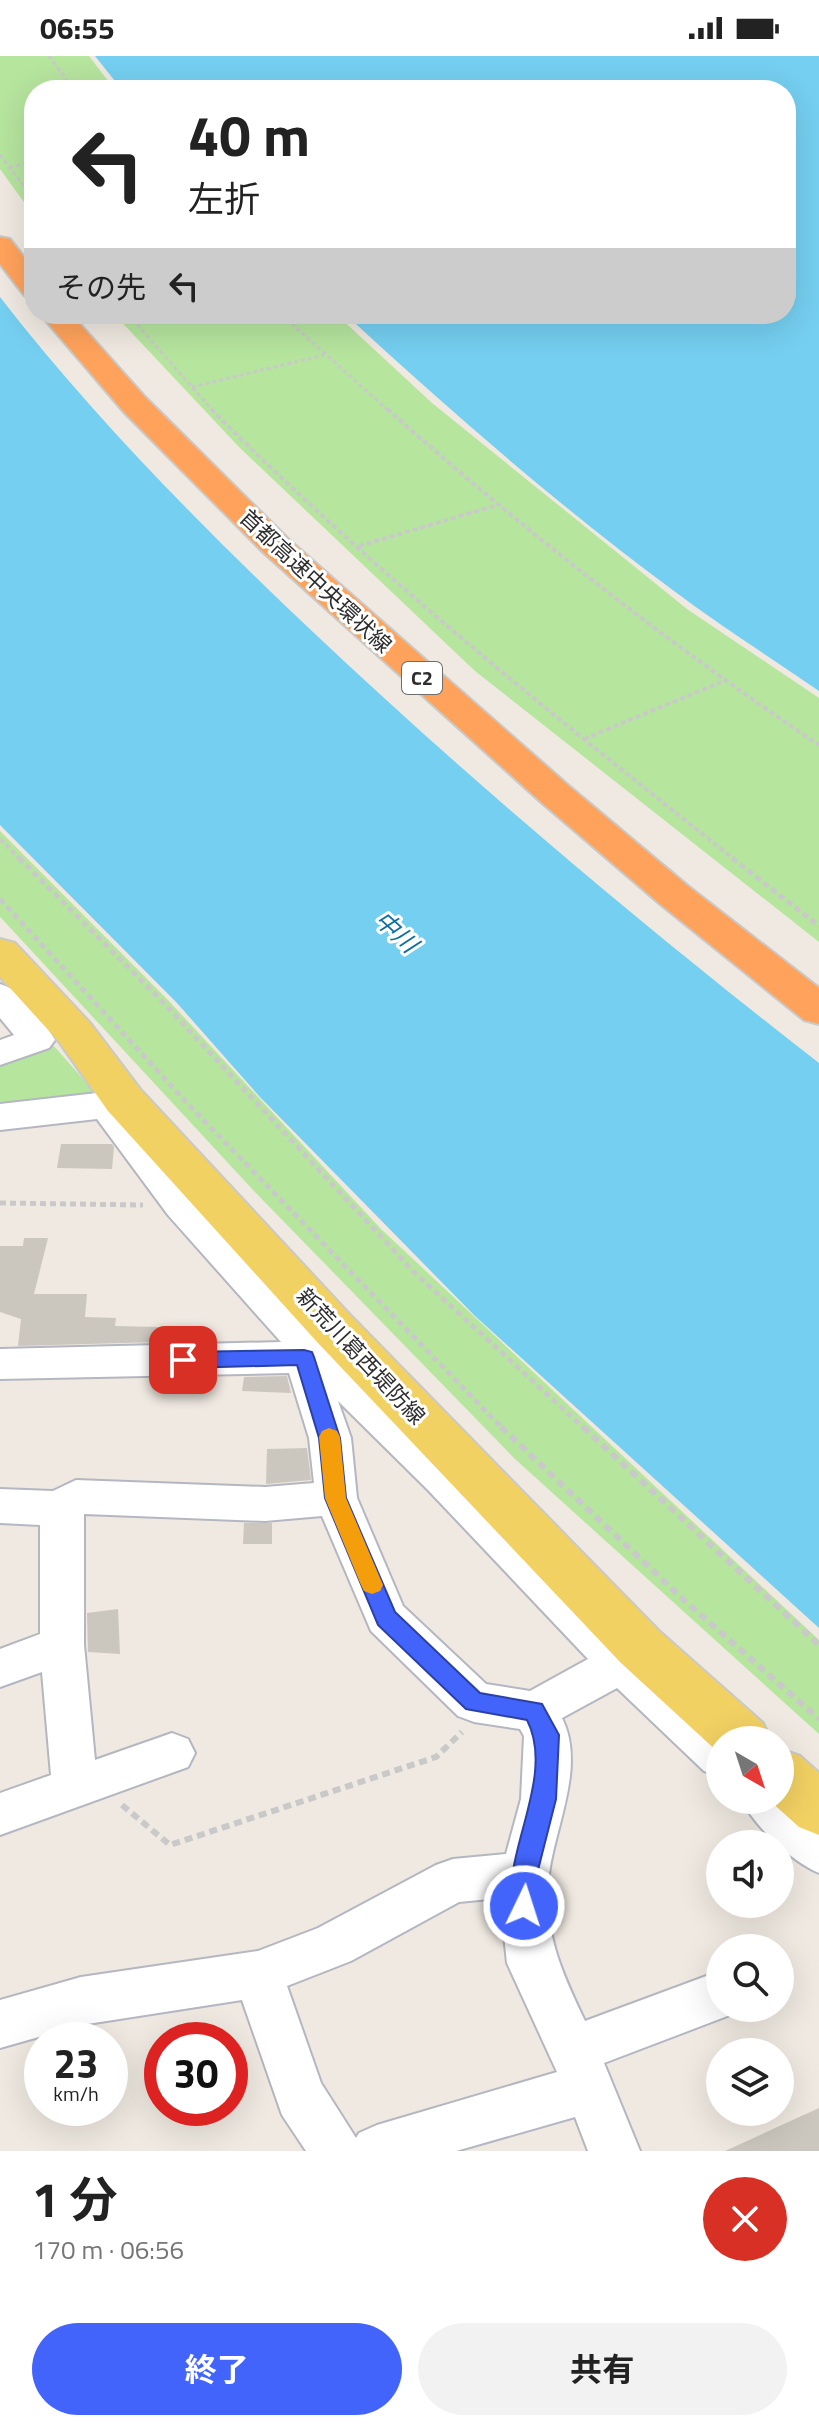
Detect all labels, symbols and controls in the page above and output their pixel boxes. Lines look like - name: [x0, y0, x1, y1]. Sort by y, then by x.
- text: 06:55: [40, 5, 115, 51]
- text: 40 m: [188, 93, 310, 178]
- icon: left: [56, 112, 160, 216]
- text: 左折: [188, 171, 260, 226]
- text: その先: [56, 264, 146, 310]
- icon: left: [162, 264, 206, 308]
- street label: 首都高速中央環状線: [232, 501, 400, 661]
- road number: C2: [402, 662, 442, 694]
- water label: 中川: [367, 902, 429, 963]
- street label: 新荒川葛西堤防線: [289, 1280, 433, 1432]
- pin: [149, 1326, 217, 1394]
- icon: arrive: [161, 1338, 205, 1382]
- north arrow: [706, 1726, 794, 1814]
- map controls: [706, 1726, 794, 2126]
- button: sound: [706, 1830, 794, 1918]
- position arrow: [482, 1864, 566, 1948]
- button: search: [706, 1934, 794, 2022]
- speed limit sign: 30: [144, 2022, 248, 2126]
- text: 23: [54, 2033, 98, 2094]
- button: layers: [706, 2038, 794, 2126]
- text: km/h: [53, 2078, 99, 2109]
- text: 1 分: [32, 2163, 117, 2236]
- button: close: [703, 2177, 787, 2261]
- text: 170 m · 06:56: [32, 2230, 184, 2269]
- button: 終了: [32, 2323, 402, 2415]
- button: 共有: [418, 2323, 787, 2415]

